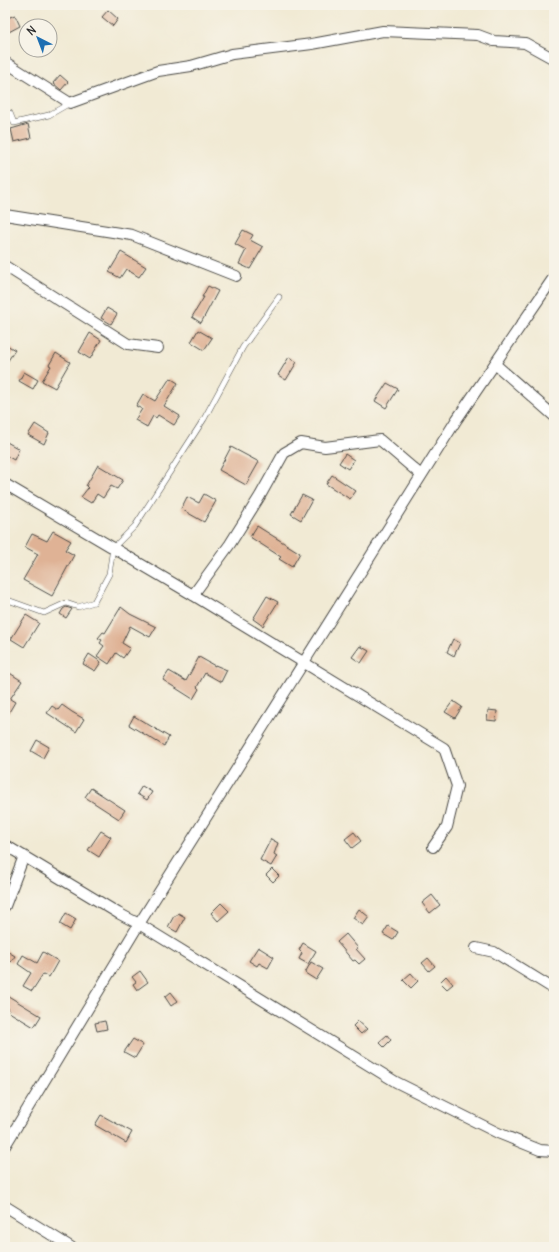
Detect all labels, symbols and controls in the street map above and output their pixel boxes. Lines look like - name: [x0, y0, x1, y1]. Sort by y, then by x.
- north arrow: [18, 18, 58, 58]
- text: N: [24, 23, 39, 38]

